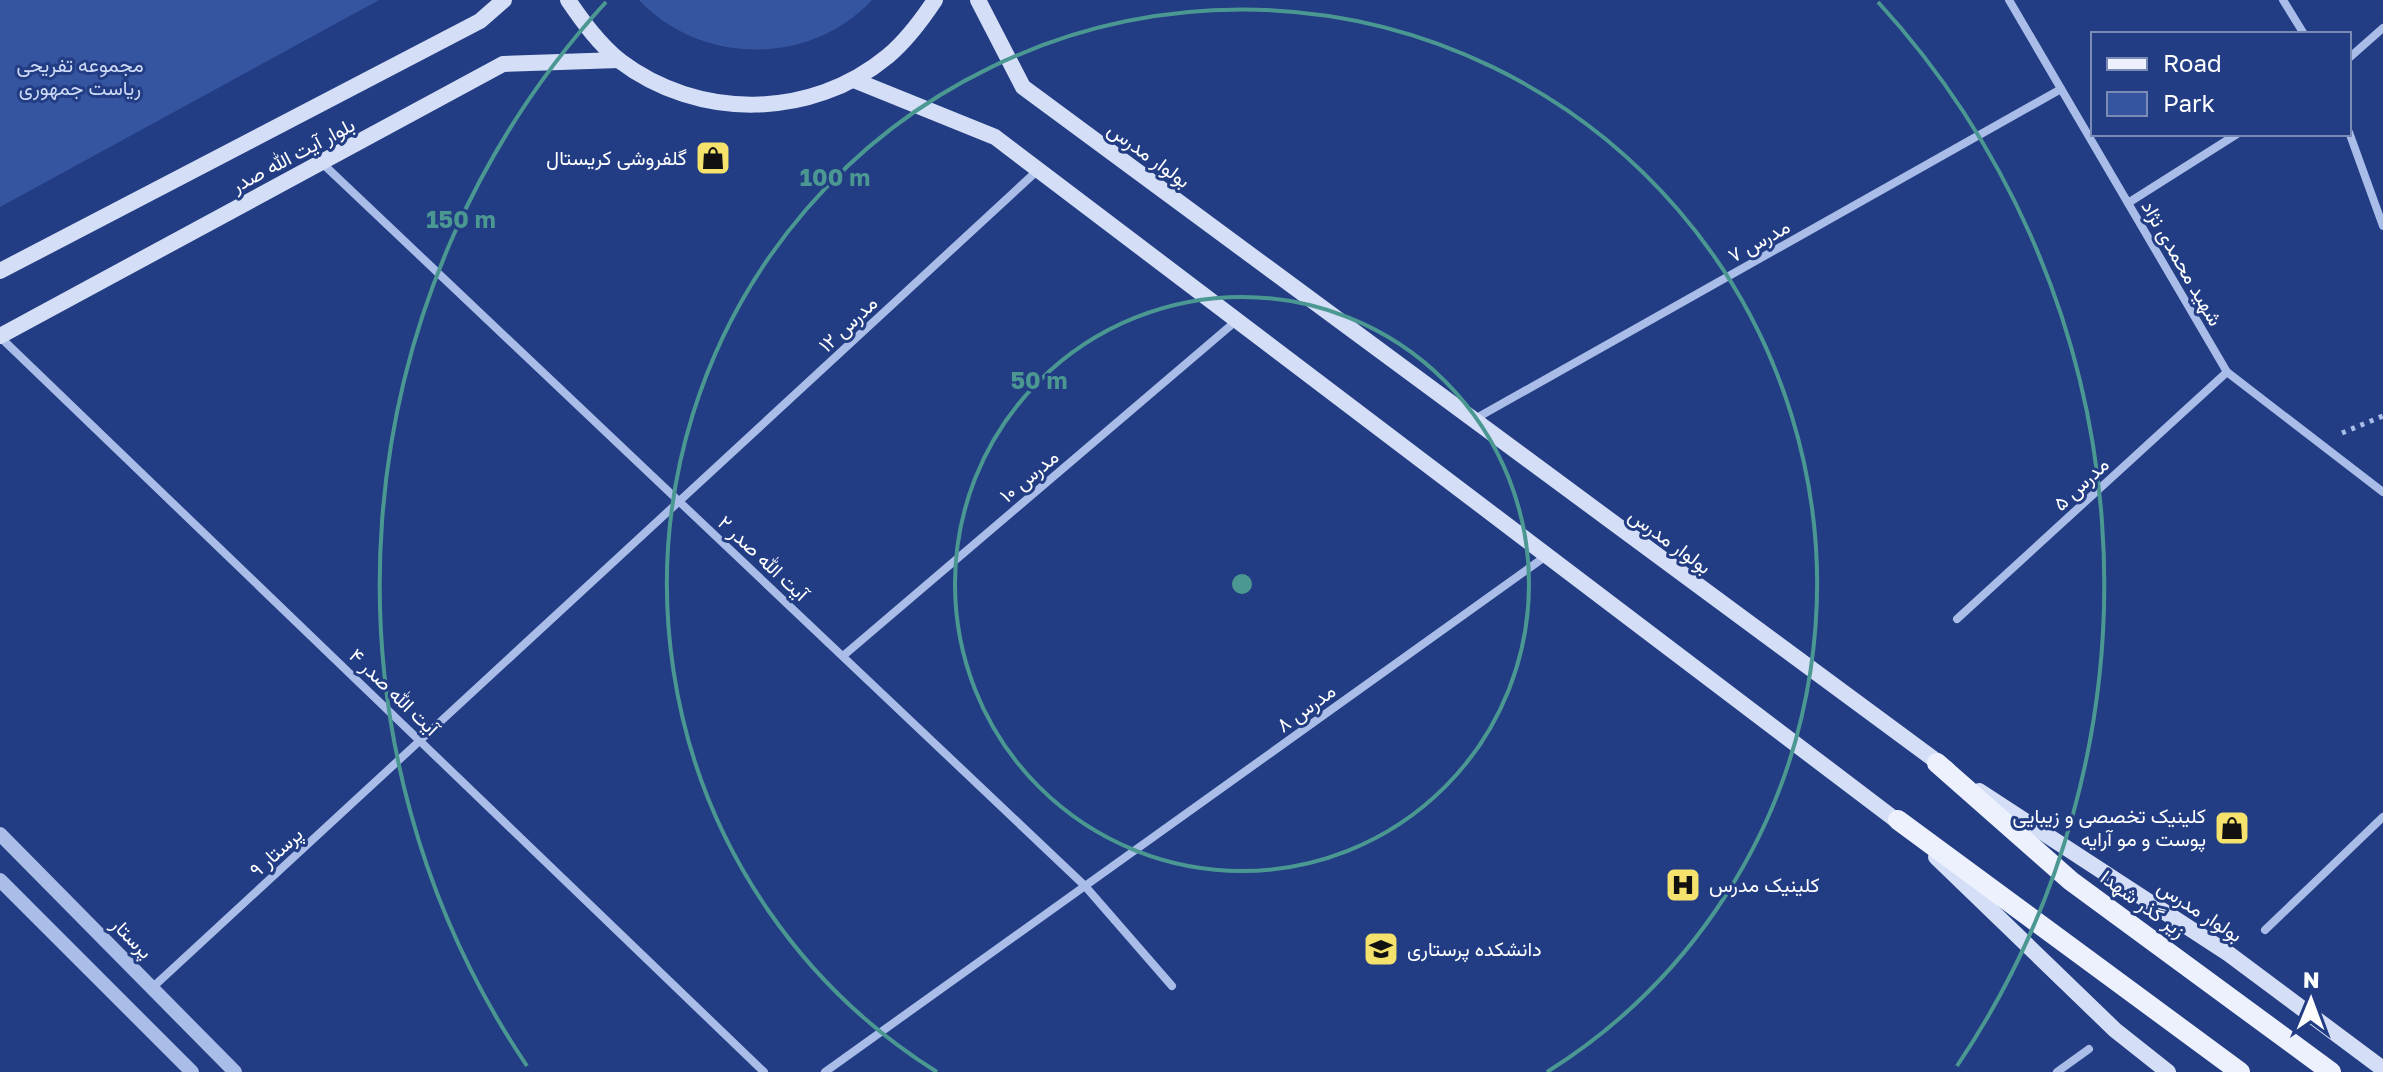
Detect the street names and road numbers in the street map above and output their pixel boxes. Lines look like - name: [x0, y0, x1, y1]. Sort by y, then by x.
- street label: بلوار آیت الله صدر: [226, 111, 359, 199]
- street label: بولوار مدرس: [1102, 116, 1196, 194]
- street label: شهید محمدی نژاد: [2135, 195, 2229, 331]
- street label: مدرس ۷: [1723, 213, 1795, 269]
- street label: مدرس ۱۲: [813, 290, 883, 358]
- street label: مدرس ۱۰: [994, 444, 1064, 508]
- street label: مدرس ۵: [2048, 452, 2114, 516]
- street label: بولوار مدرس: [1623, 502, 1717, 580]
- street label: آیت الله صدر ۲: [712, 510, 815, 607]
- street label: آیت الله صدر ۴: [344, 643, 445, 742]
- street label: مدرس ۸: [1271, 678, 1341, 738]
- street label: پرستار ۹: [244, 821, 309, 884]
- street label: زیر گذر شهدا: [2095, 864, 2191, 944]
- street label: بولوار مدرس: [2153, 874, 2247, 948]
- street label: پرستار: [104, 911, 158, 965]

